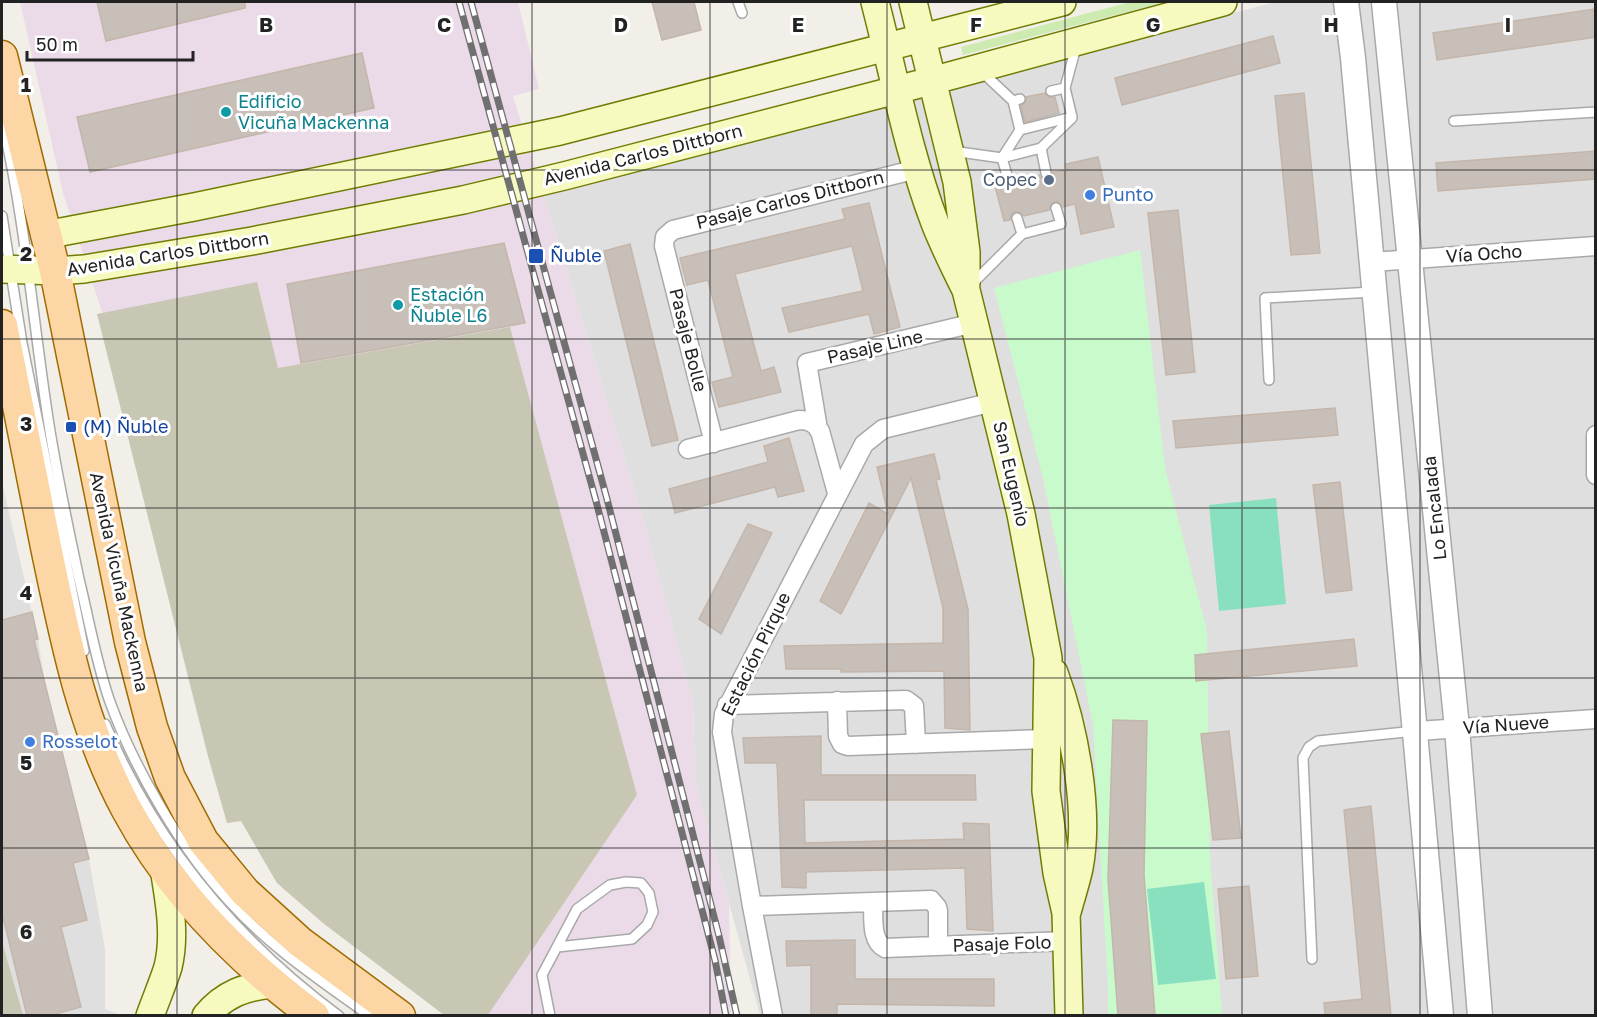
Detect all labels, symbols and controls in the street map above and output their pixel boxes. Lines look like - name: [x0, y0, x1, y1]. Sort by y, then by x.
- text: B: [259, 12, 273, 36]
- text: C: [437, 12, 451, 36]
- text: D: [614, 12, 628, 36]
- text: E: [792, 12, 804, 36]
- text: F: [970, 12, 982, 36]
- text: G: [1146, 12, 1160, 36]
- text: H: [1323, 12, 1339, 36]
- text: I: [1505, 12, 1511, 36]
- scale bar: [27, 24, 194, 62]
- text: 50 m: [36, 33, 78, 55]
- text: 1: [21, 72, 31, 96]
- place label: Edificio Vicuña Mackenna: [238, 90, 389, 133]
- marker: Edificio Vicuña Mackenna: [219, 105, 233, 119]
- street label: Avenida Carlos Dittborn: [541, 119, 745, 189]
- street label: Pasaje Carlos Dittborn: [694, 165, 886, 233]
- place label: Copec: [983, 168, 1037, 190]
- marker: Copec: [1042, 173, 1056, 187]
- place label: Punto: [1102, 183, 1154, 205]
- marker: Punto: [1083, 188, 1097, 202]
- street label: Avenida Carlos Dittborn: [65, 226, 270, 280]
- street label: Vía Ocho: [1445, 239, 1523, 267]
- text: 2: [20, 241, 32, 265]
- place label: Ñuble: [550, 244, 602, 266]
- marker: Ñuble: [527, 247, 545, 265]
- place label: Estación Ñuble L6: [410, 283, 487, 326]
- street label: Pasaje Bolle: [665, 286, 712, 394]
- marker: Estación Ñuble L6: [391, 298, 405, 312]
- street label: Pasaje Line: [825, 324, 925, 368]
- text: 3: [20, 411, 32, 435]
- place label: (M) Ñuble: [83, 415, 168, 437]
- street label: San Eugenio: [989, 419, 1035, 529]
- marker: (M) Ñuble: [64, 420, 78, 434]
- street label: Lo Encalada: [1418, 455, 1450, 561]
- street label: Avenida Vicuña Mackenna: [86, 470, 154, 694]
- text: 4: [20, 580, 32, 604]
- street label: Estación Pirque: [716, 588, 795, 719]
- street label: Vía Nueve: [1462, 710, 1550, 738]
- place label: Rosselot: [42, 730, 118, 752]
- marker: Rosselot: [23, 735, 37, 749]
- text: 5: [20, 750, 32, 774]
- text: 6: [20, 919, 32, 943]
- street label: Pasaje Folo: [952, 930, 1052, 956]

